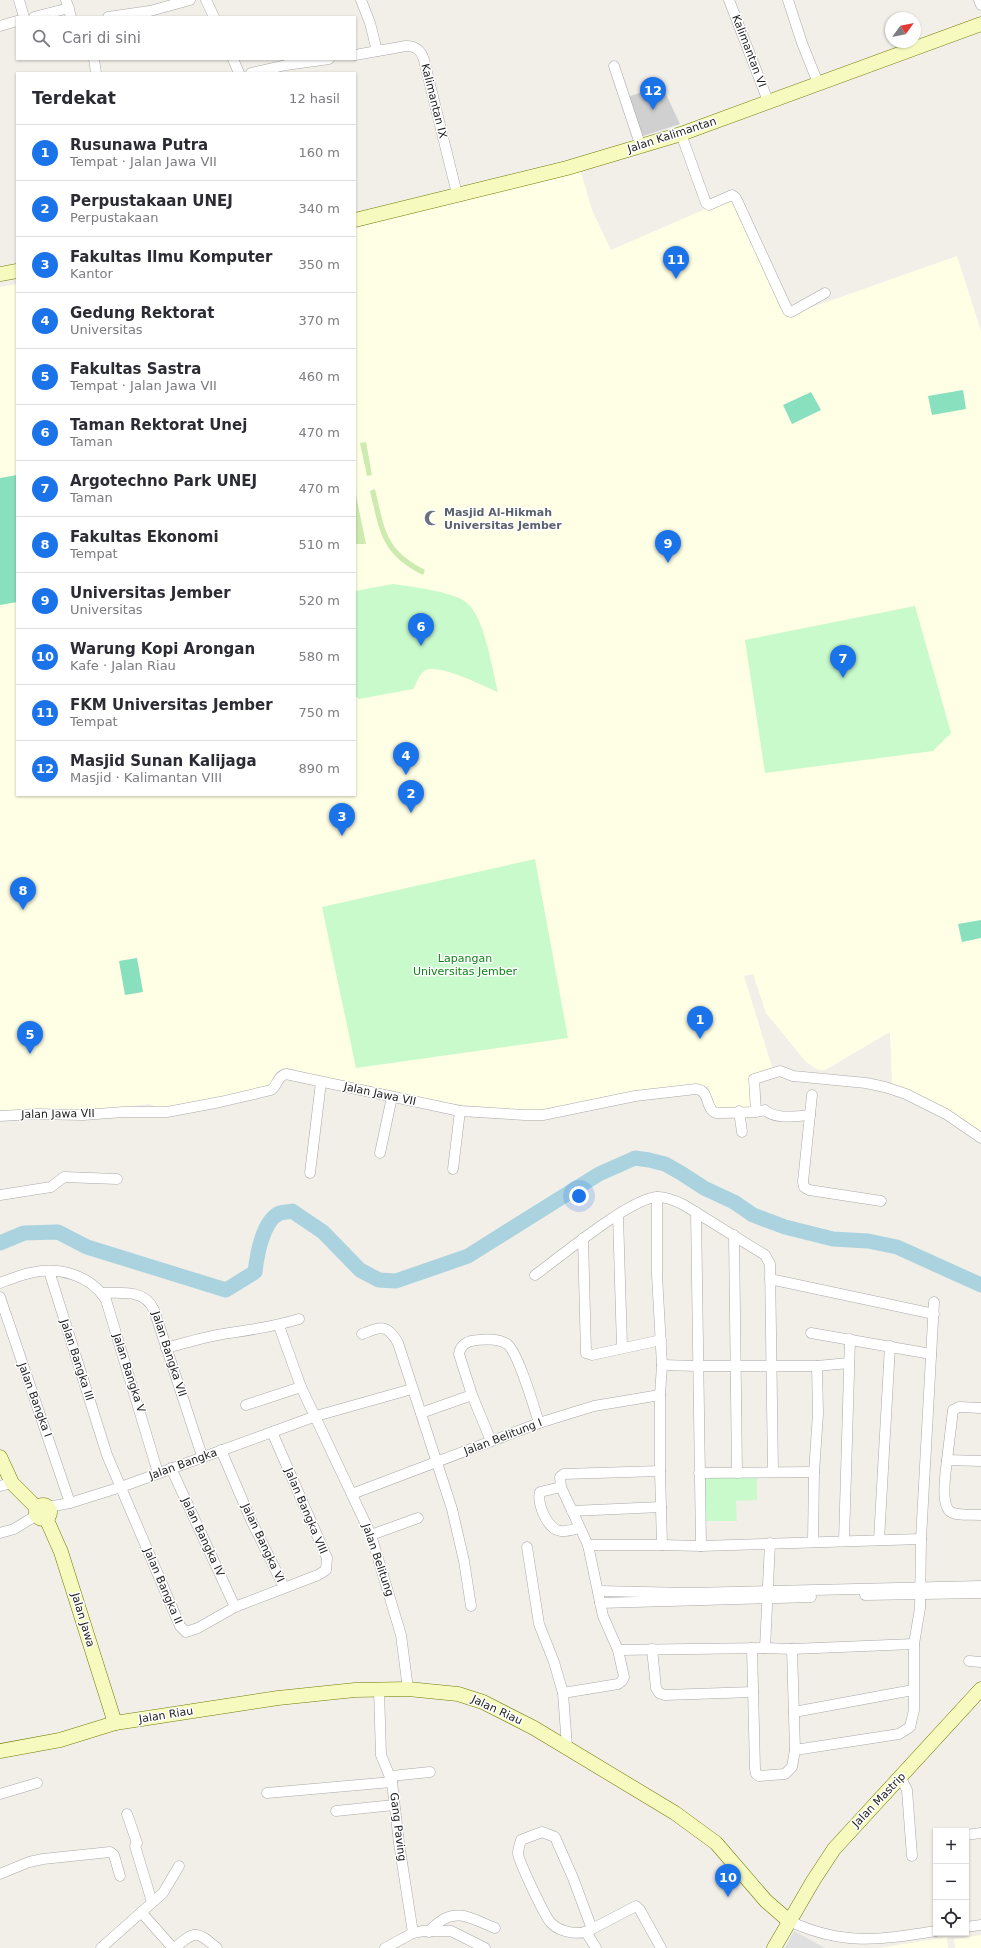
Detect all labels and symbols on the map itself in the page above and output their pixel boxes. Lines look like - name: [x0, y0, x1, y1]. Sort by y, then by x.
- north arrow: [885, 12, 921, 48]
- street label: Kalimantan VI: [729, 13, 769, 89]
- street label: Kalimantan IX: [418, 62, 450, 140]
- pin: 12: [640, 77, 666, 110]
- street label: Jalan Kalimantan: [625, 115, 718, 156]
- pin: 11: [663, 246, 689, 279]
- place label: Masjid Al-Hikmah Universitas Jember: [444, 506, 562, 532]
- mosque icon: Masjid Al-Hikmah Universitas Jember: [423, 509, 441, 527]
- pin: 9: [655, 530, 681, 563]
- pin: 6: [408, 613, 434, 646]
- pin: 7: [830, 645, 856, 678]
- pin: 4: [393, 742, 419, 775]
- pin: 2: [398, 780, 424, 813]
- pin: 3: [329, 803, 355, 836]
- pin: 8: [10, 877, 36, 910]
- park label: Lapangan Universitas Jember: [413, 952, 517, 978]
- pin: 1: [687, 1006, 713, 1039]
- pin: 5: [17, 1021, 43, 1054]
- street label: Jalan Jawa VII: [342, 1080, 417, 1108]
- street label: Jalan Jawa VII: [20, 1107, 95, 1121]
- your location: [569, 1186, 589, 1206]
- street label: Jalan Bangka VII: [149, 1309, 189, 1398]
- street label: Jalan Bangka III: [57, 1317, 96, 1402]
- street label: Jalan Bangka V: [110, 1331, 148, 1415]
- street label: Jalan Bangka I: [15, 1360, 54, 1439]
- street label: Jalan Belitung I: [461, 1416, 544, 1458]
- street label: Jalan Bangka: [146, 1446, 219, 1483]
- street label: Jalan Bangka VIII: [282, 1465, 330, 1556]
- street label: Jalan Bangka IV: [179, 1495, 227, 1579]
- street label: Jalan Bangka VI: [239, 1501, 287, 1585]
- street label: Jalan Belitung: [359, 1521, 397, 1598]
- street label: Jalan Bangka II: [141, 1545, 185, 1626]
- street label: Jalan Jawa: [68, 1590, 97, 1649]
- street label: Jalan Riau: [469, 1692, 525, 1727]
- street label: Jalan Riau: [137, 1704, 194, 1726]
- street label: Jalan Mastrip: [849, 1770, 908, 1831]
- street label: Gang Paving: [387, 1792, 409, 1862]
- pin: 10: [715, 1864, 741, 1897]

